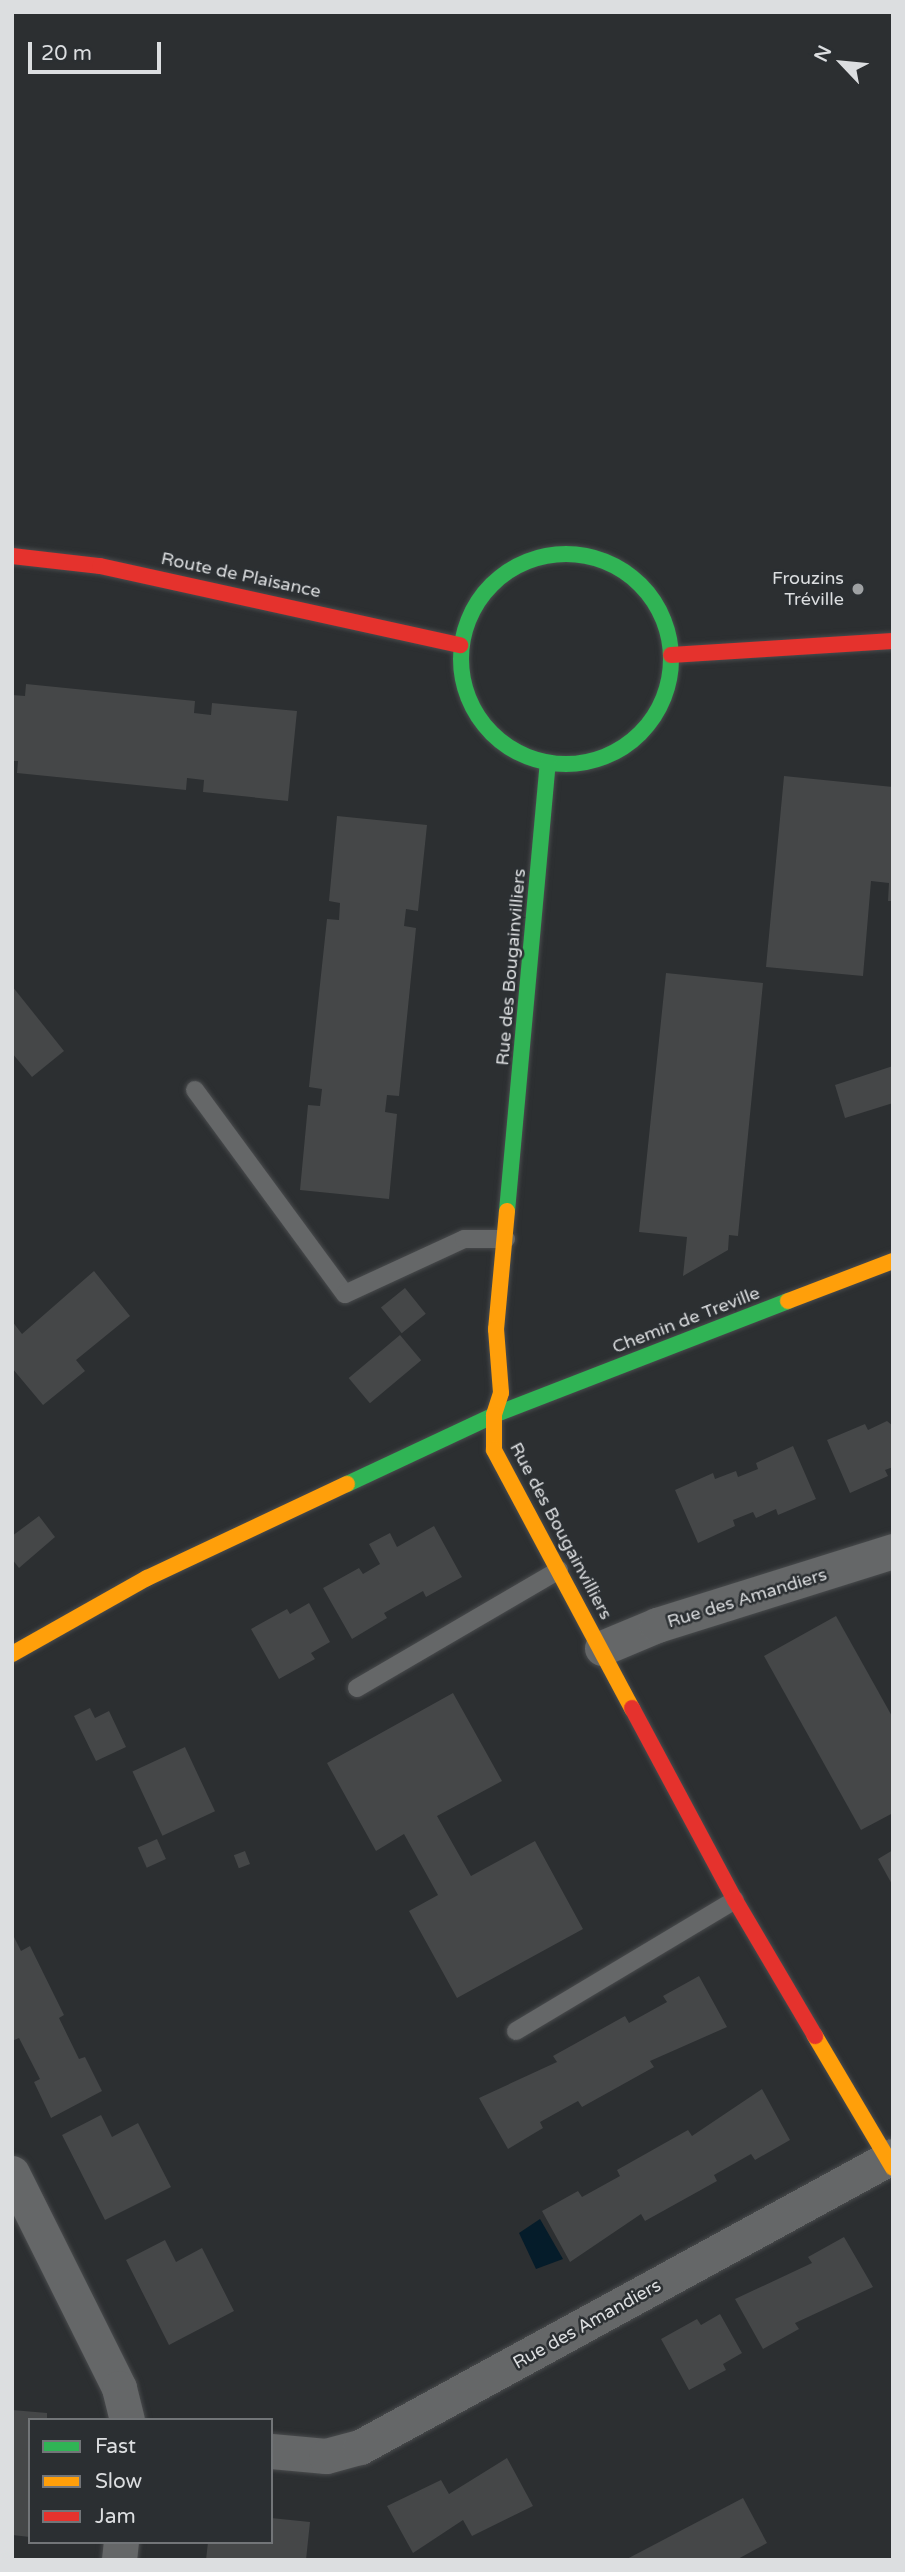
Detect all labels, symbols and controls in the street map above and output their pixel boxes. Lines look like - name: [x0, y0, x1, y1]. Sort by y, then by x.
- scale bar: [32, 28, 164, 72]
- north arrow: [807, 28, 877, 98]
- text: 20 m: [41, 41, 92, 66]
- text: N: [810, 42, 836, 65]
- street label: Route de Plaisance: [159, 547, 323, 603]
- place label: Frouzins Tréville: [772, 568, 844, 610]
- marker: Frouzins Tréville: [850, 581, 866, 597]
- street label: Rue des Bougainvilliers: [492, 868, 530, 1066]
- street label: Chemin de Treville: [609, 1282, 763, 1358]
- street label: Rue des Bougainvilliers: [505, 1439, 617, 1623]
- street label: Rue des Amandiers: [664, 1563, 830, 1633]
- street label: Rue des Amandiers: [509, 2274, 665, 2374]
- legend: [28, 2418, 273, 2544]
- text: Fast: [95, 2434, 136, 2459]
- text: Slow: [95, 2469, 142, 2494]
- text: Jam: [95, 2504, 136, 2529]

